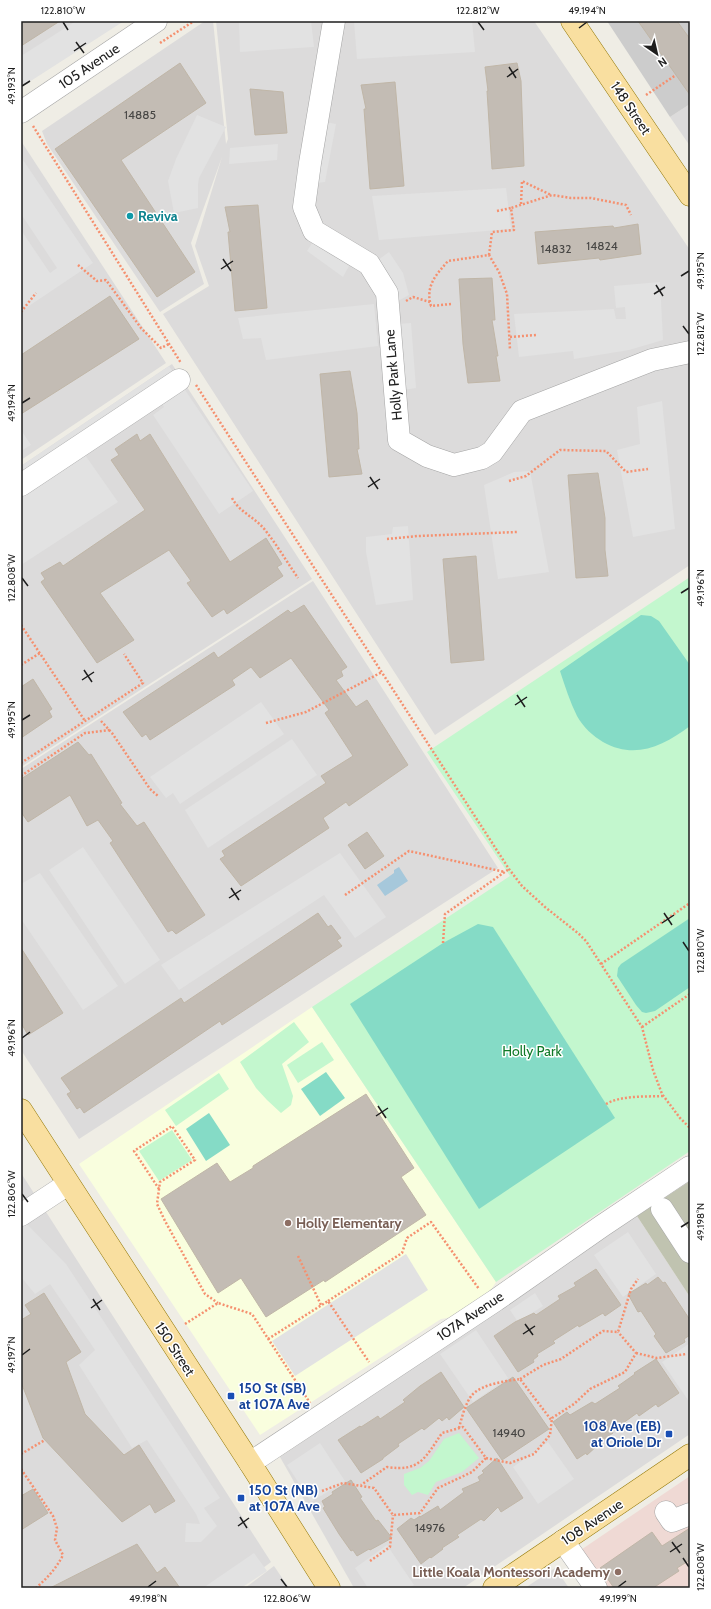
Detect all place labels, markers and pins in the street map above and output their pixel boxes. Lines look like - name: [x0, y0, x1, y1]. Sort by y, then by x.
- place label: Reviva: [138, 207, 178, 225]
- marker: Reviva: [125, 211, 135, 221]
- place label: Holly Elementary: [296, 1214, 402, 1232]
- marker: Holly Elementary: [283, 1218, 293, 1228]
- place label: 150 St (SB) at 107A Ave: [239, 1379, 310, 1413]
- marker: 150 St (SB) at 107A Ave: [226, 1391, 236, 1401]
- place label: 108 Ave (EB) at Oriole Dr: [583, 1417, 661, 1451]
- marker: 108 Ave (EB) at Oriole Dr: [664, 1429, 674, 1439]
- place label: 150 St (NB) at 107A Ave: [249, 1481, 320, 1515]
- marker: 150 St (NB) at 107A Ave: [236, 1493, 246, 1503]
- place label: Little Koala Montessori Academy: [412, 1563, 610, 1581]
- marker: Little Koala Montessori Academy: [613, 1567, 623, 1577]

